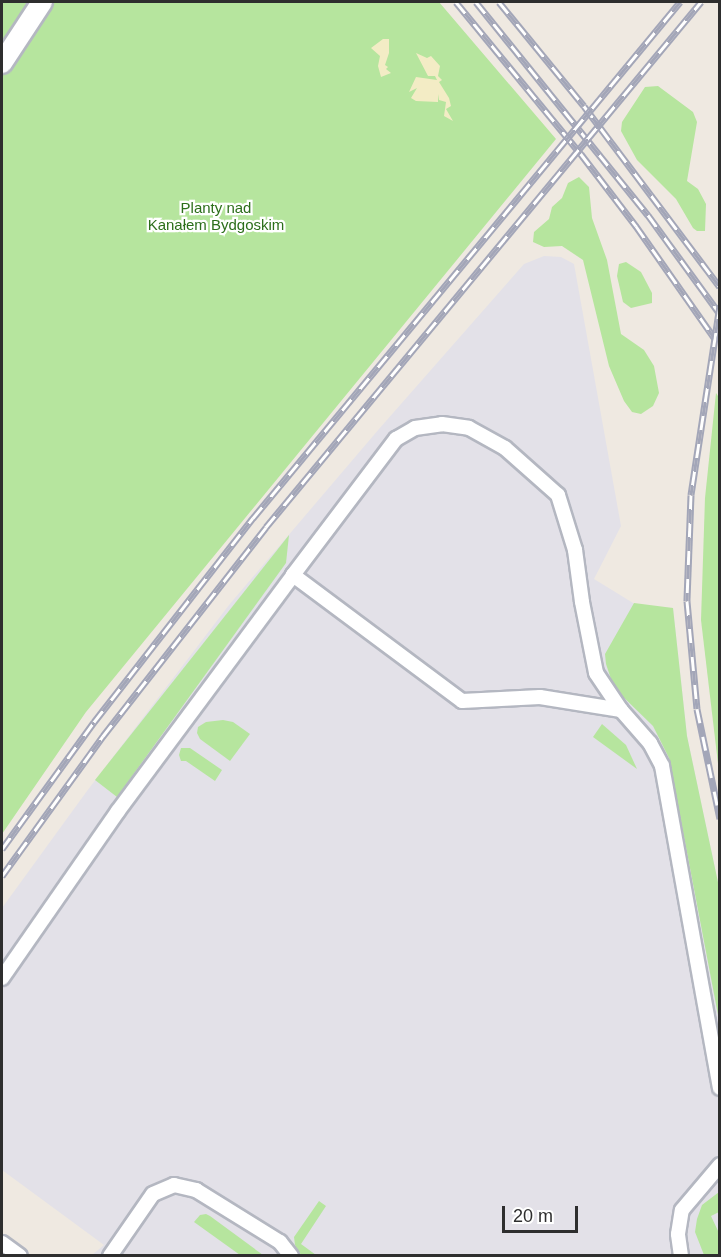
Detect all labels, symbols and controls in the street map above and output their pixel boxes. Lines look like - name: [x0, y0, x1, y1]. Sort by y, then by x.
- park label: Planty nad Kanałem Bydgoskim: [148, 198, 284, 233]
- scale bar: [505, 1194, 582, 1232]
- text: 20 m: [513, 1206, 553, 1226]

